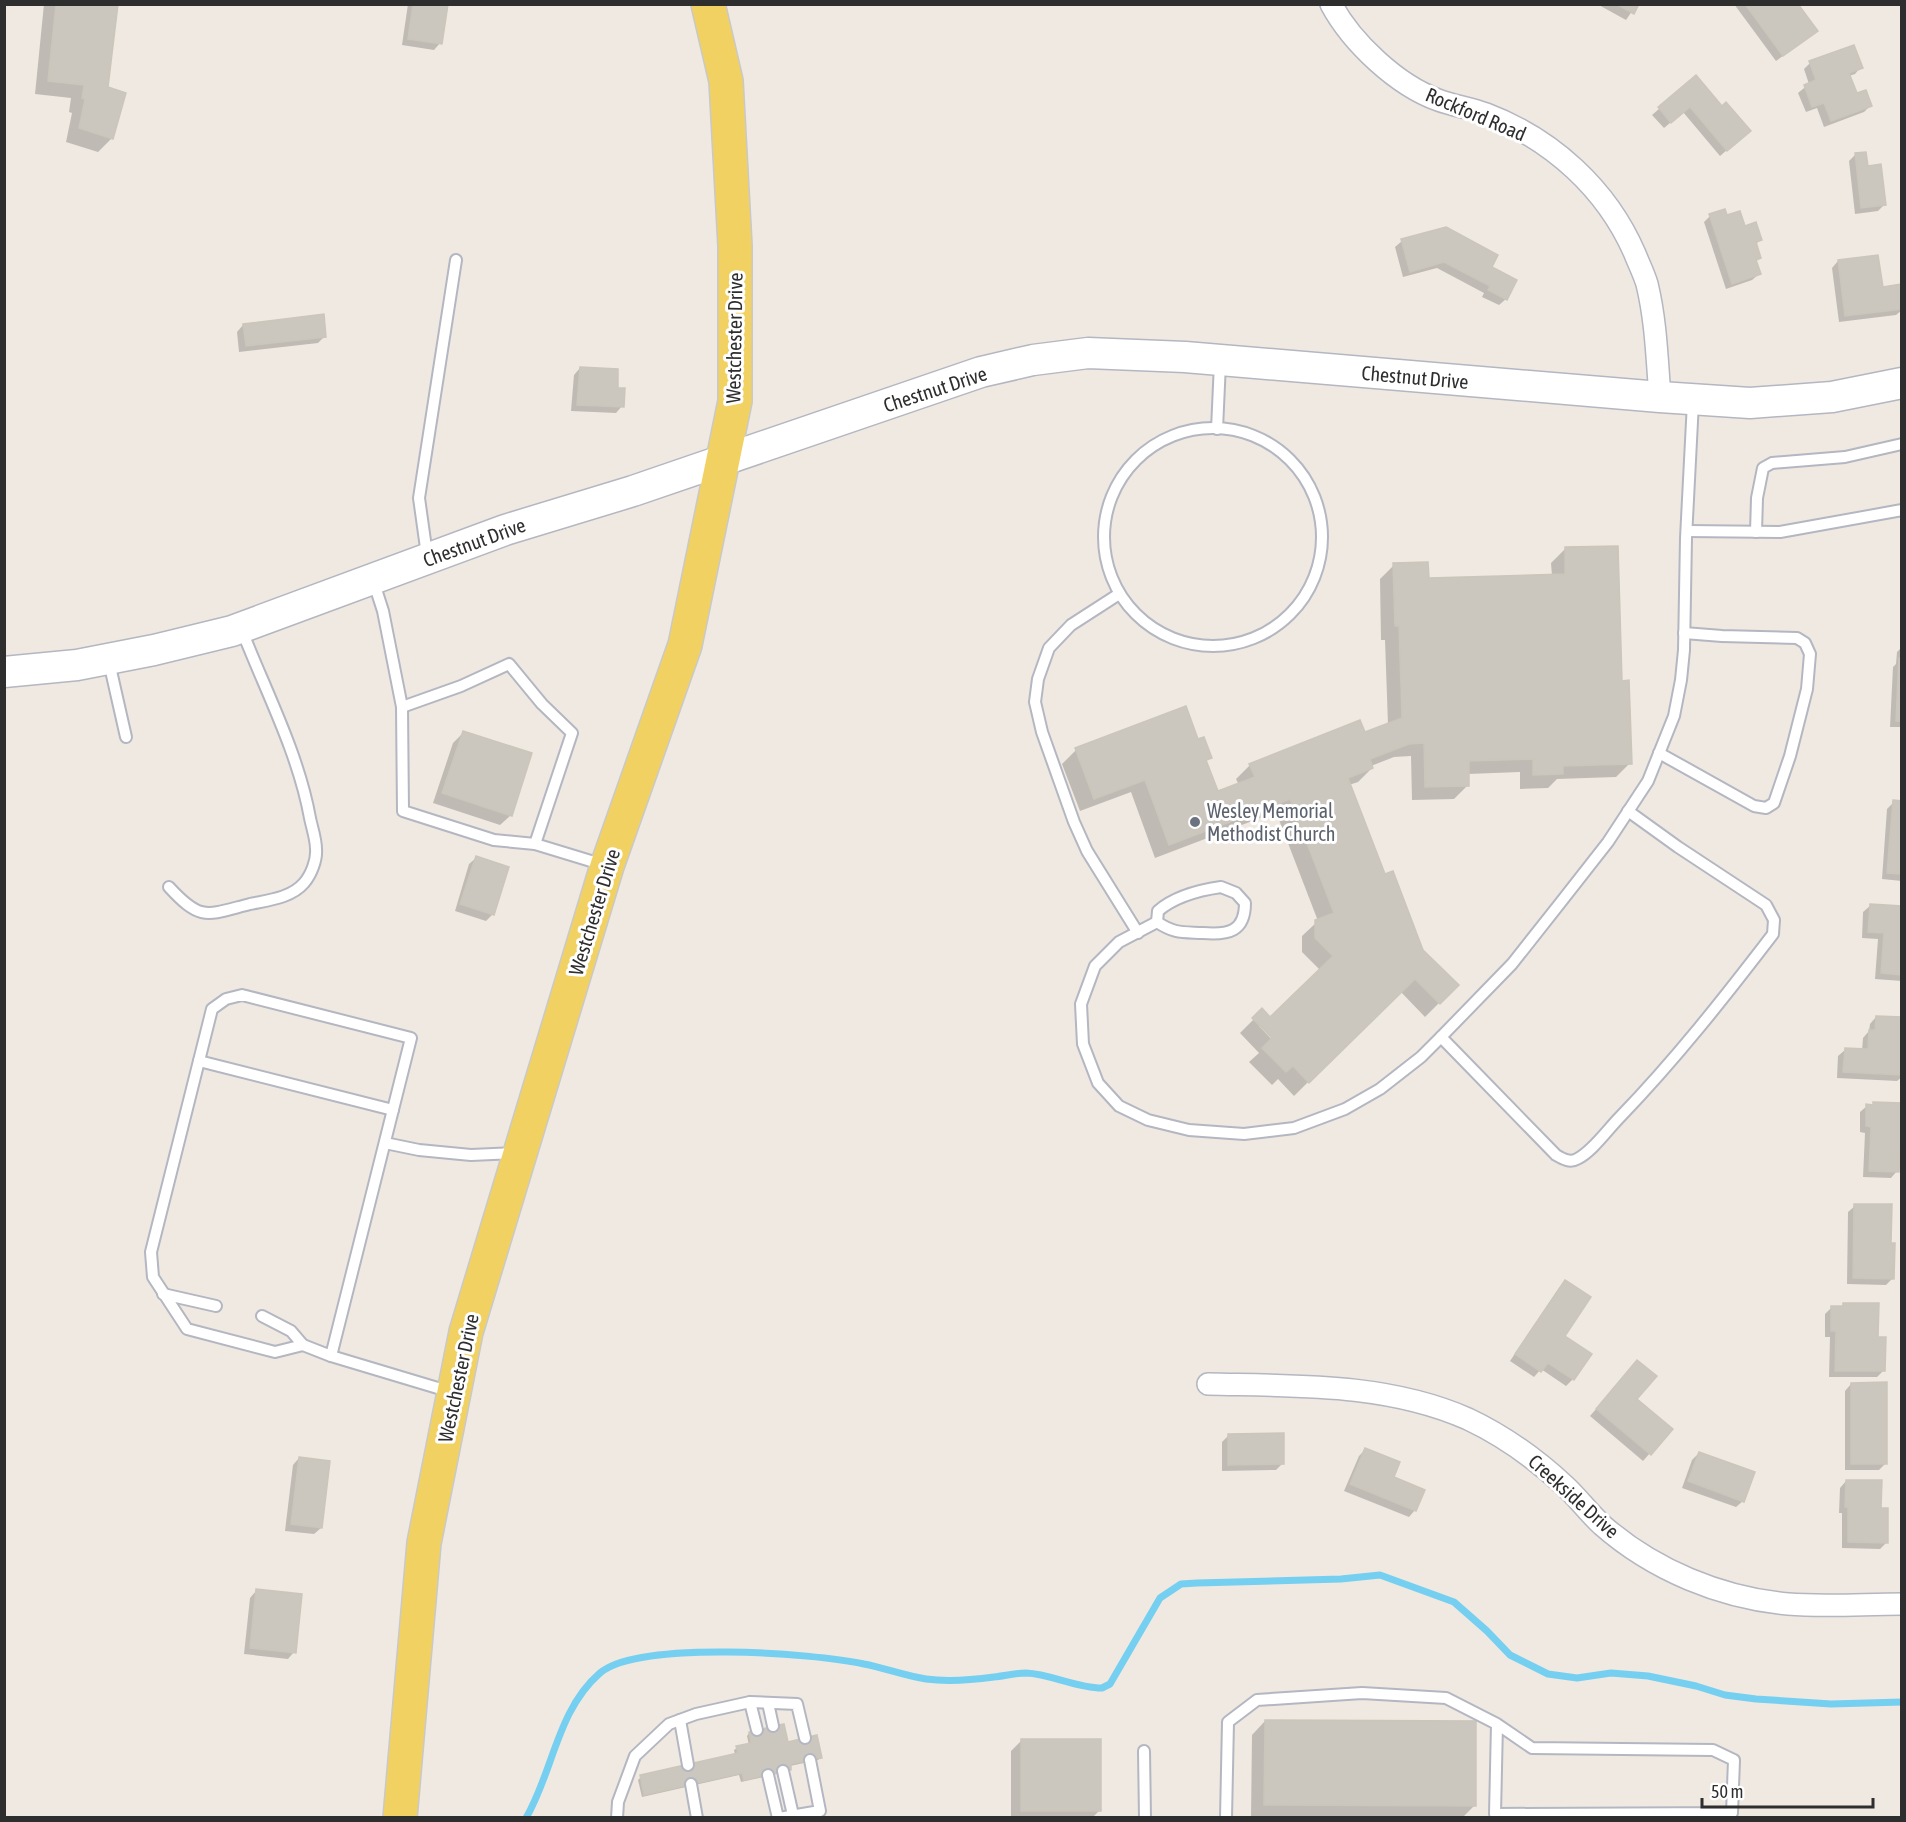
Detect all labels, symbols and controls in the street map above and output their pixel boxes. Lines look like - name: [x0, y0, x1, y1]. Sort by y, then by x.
- street label: Rockford Road: [1422, 83, 1530, 145]
- street label: Westchester Drive: [721, 272, 747, 404]
- street label: Chestnut Drive: [880, 361, 990, 417]
- street label: Chestnut Drive: [1361, 361, 1469, 393]
- street label: Chestnut Drive: [420, 513, 528, 571]
- place label: Wesley Memorial Methodist Church: [1207, 799, 1335, 845]
- marker: Wesley Memorial Methodist Church: [1188, 815, 1202, 829]
- street label: Westchester Drive: [564, 846, 624, 978]
- street label: Westchester Drive: [433, 1312, 483, 1444]
- street label: Creekside Drive: [1524, 1449, 1624, 1543]
- scale bar: [1702, 1771, 1873, 1809]
- text: 50 m: [1711, 1781, 1743, 1802]

